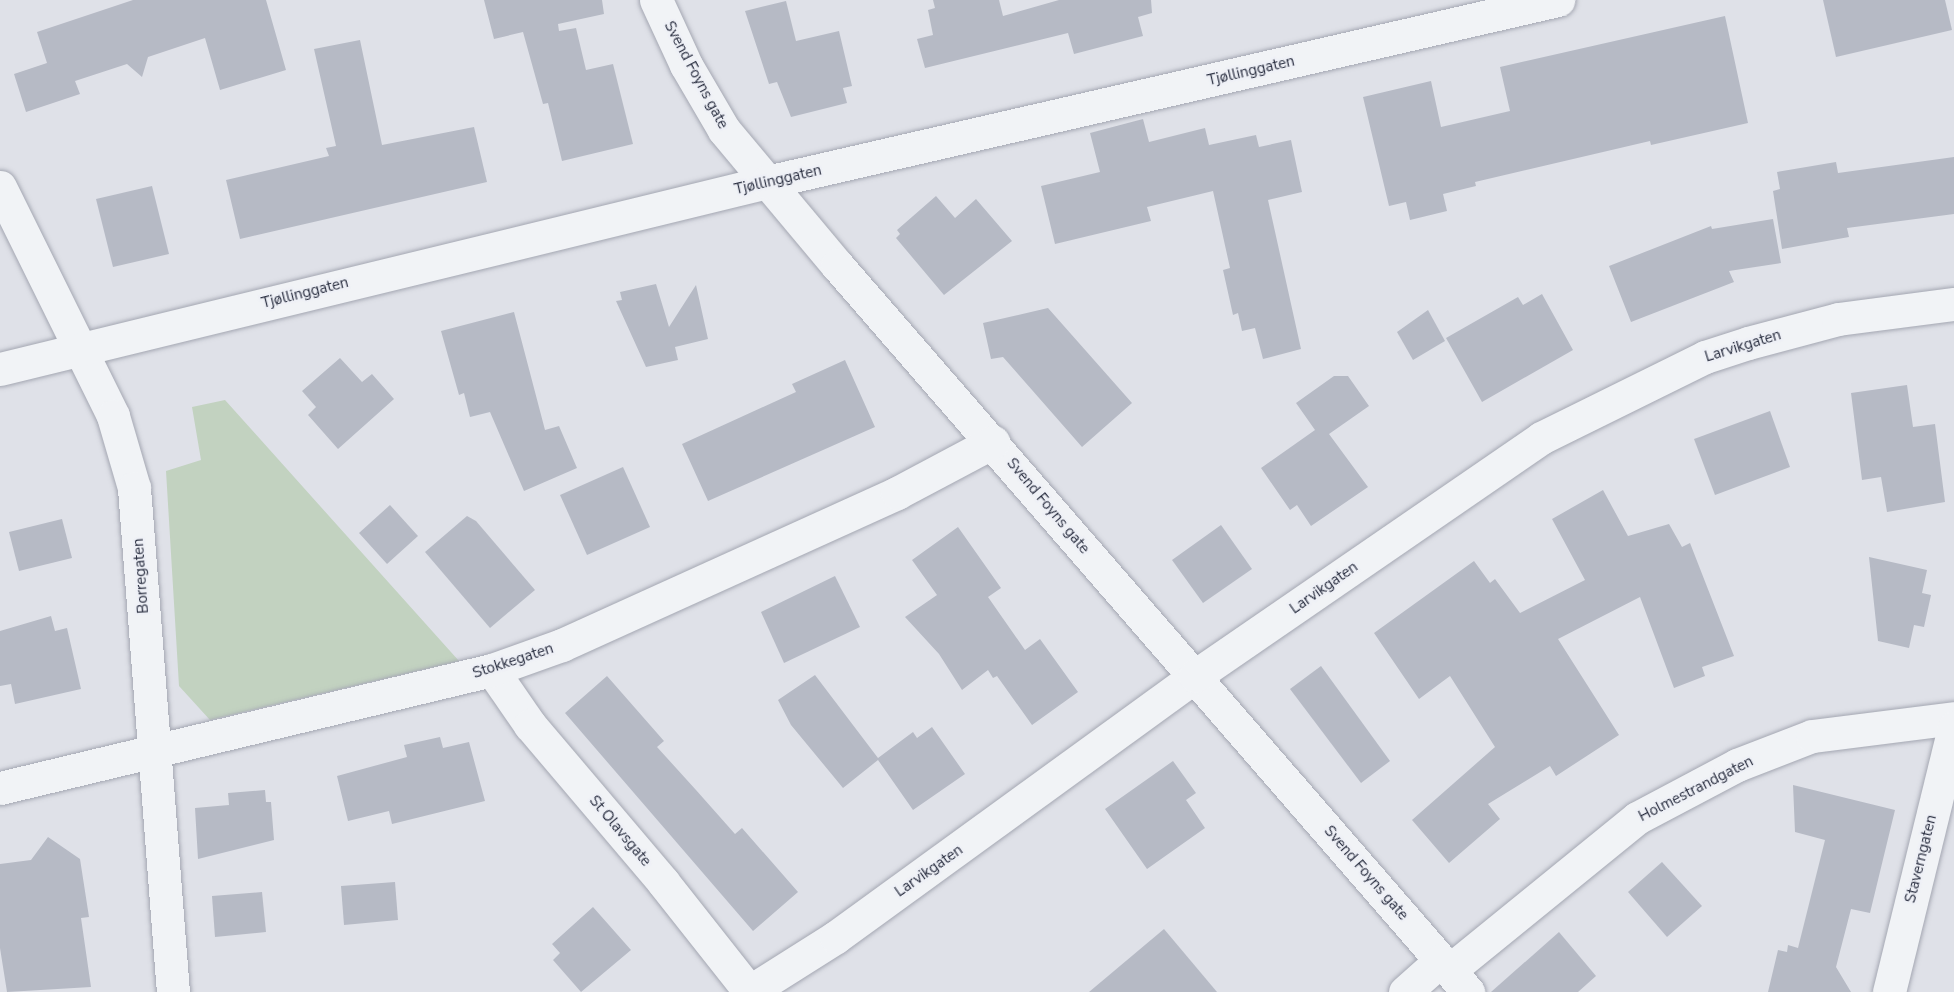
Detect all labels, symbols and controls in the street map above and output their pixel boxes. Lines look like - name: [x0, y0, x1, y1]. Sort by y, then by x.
- street label: Svend Foyns gate: [660, 18, 732, 132]
- street label: Tjøllinggaten: [1206, 52, 1296, 90]
- street label: Tjøllinggaten: [733, 161, 823, 199]
- street label: Tjøllinggaten: [260, 274, 350, 312]
- street label: Larvikgaten: [1703, 326, 1783, 366]
- street label: Svend Foyns gate: [1003, 455, 1093, 557]
- street label: Borregaten: [129, 538, 153, 614]
- street label: Larvikgaten: [1287, 558, 1361, 618]
- street label: Stokkegaten: [470, 639, 556, 683]
- street label: Holmestrandgaten: [1636, 752, 1756, 826]
- street label: St Olavsgate: [585, 792, 655, 870]
- street label: Staverngaten: [1901, 813, 1941, 905]
- street label: Svend Foyns gate: [1320, 822, 1412, 924]
- street label: Larvikgaten: [892, 841, 966, 901]

